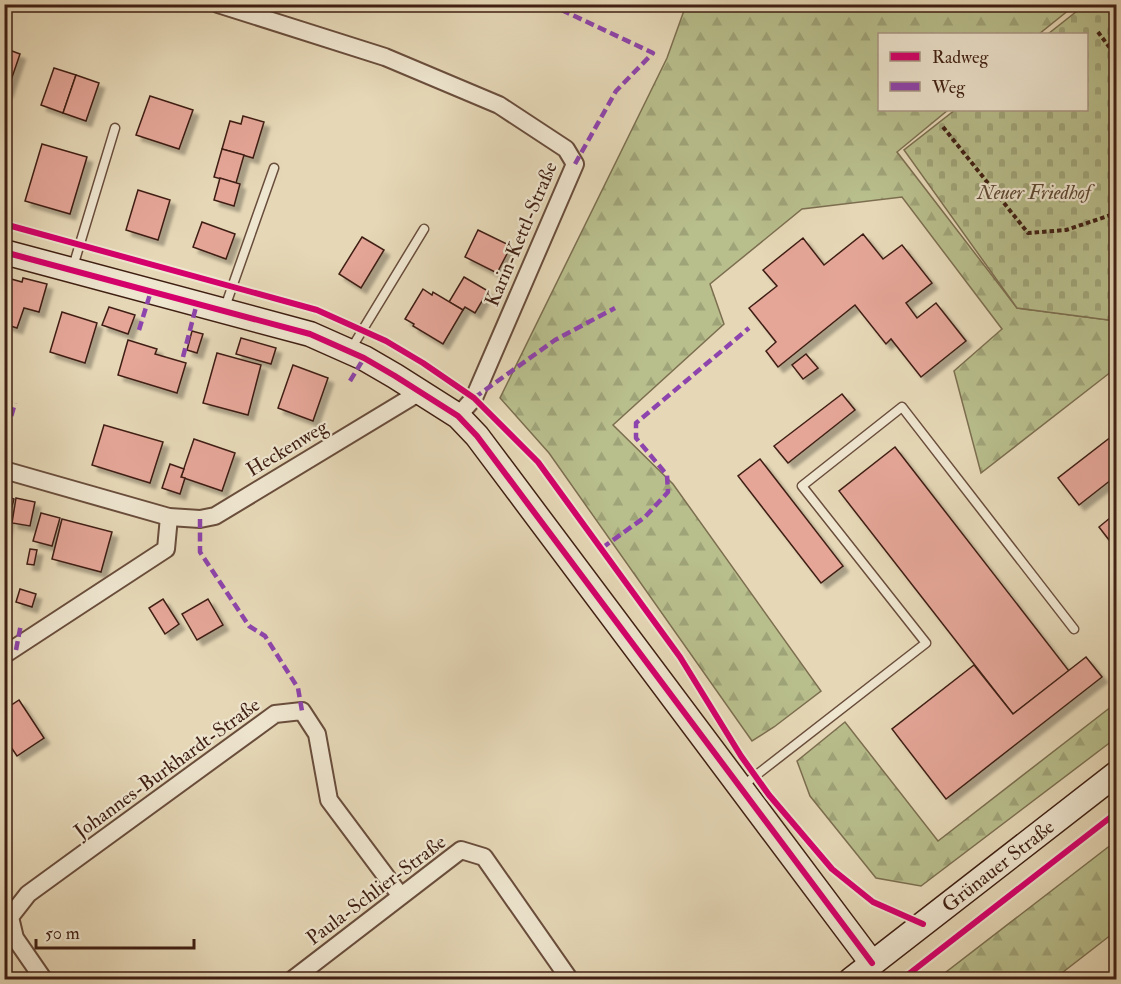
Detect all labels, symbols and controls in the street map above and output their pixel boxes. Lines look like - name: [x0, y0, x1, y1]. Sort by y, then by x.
- legend: [878, 33, 1088, 111]
- text: Radweg: [932, 46, 990, 69]
- text: Weg: [931, 76, 966, 99]
- street label: Karin-Kettl-Straße: [479, 158, 563, 310]
- park label: Neuer Friedhof: [976, 180, 1096, 205]
- street label: Heckenweg: [242, 413, 333, 482]
- street label: Johannes-Burkhardt-Straße: [68, 692, 265, 844]
- street label: Grünauer Straße: [937, 814, 1059, 918]
- street label: Paula-Schlier-Straße: [301, 829, 451, 951]
- scale bar: [36, 912, 194, 950]
- text: 50 m: [45, 922, 80, 945]

